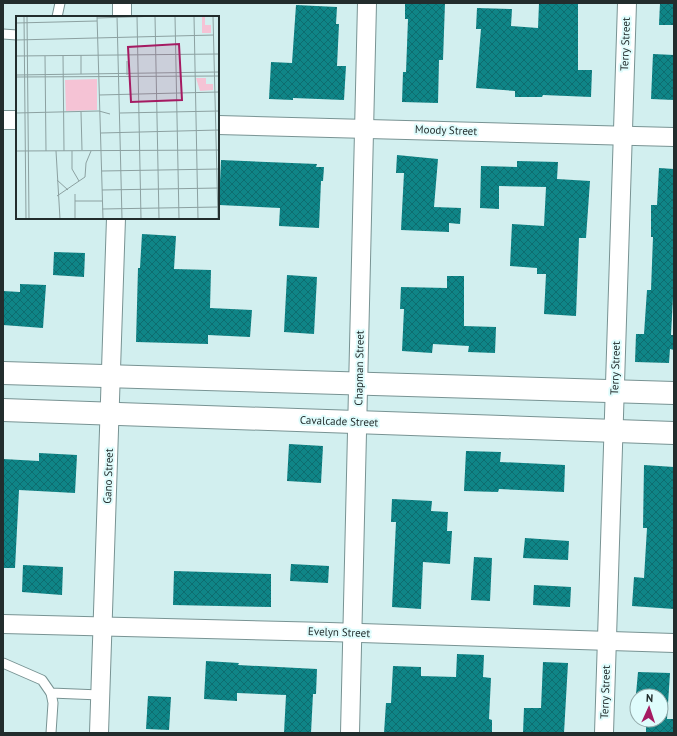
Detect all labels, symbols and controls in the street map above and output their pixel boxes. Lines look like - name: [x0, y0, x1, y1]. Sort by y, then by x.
- inset map: [16, 16, 219, 219]
- street label: Terry Street: [617, 17, 633, 71]
- street label: Moody Street: [415, 122, 478, 138]
- street label: Chapman Street: [351, 330, 367, 406]
- street label: Terry Street: [607, 341, 623, 395]
- street label: Cavalcade Street: [300, 413, 379, 429]
- street label: Gano Street: [100, 448, 116, 504]
- street label: Evelyn Street: [308, 624, 371, 640]
- street label: Terry Street: [597, 665, 613, 719]
- north arrow: [629, 688, 669, 728]
- text: N: [646, 691, 654, 705]

